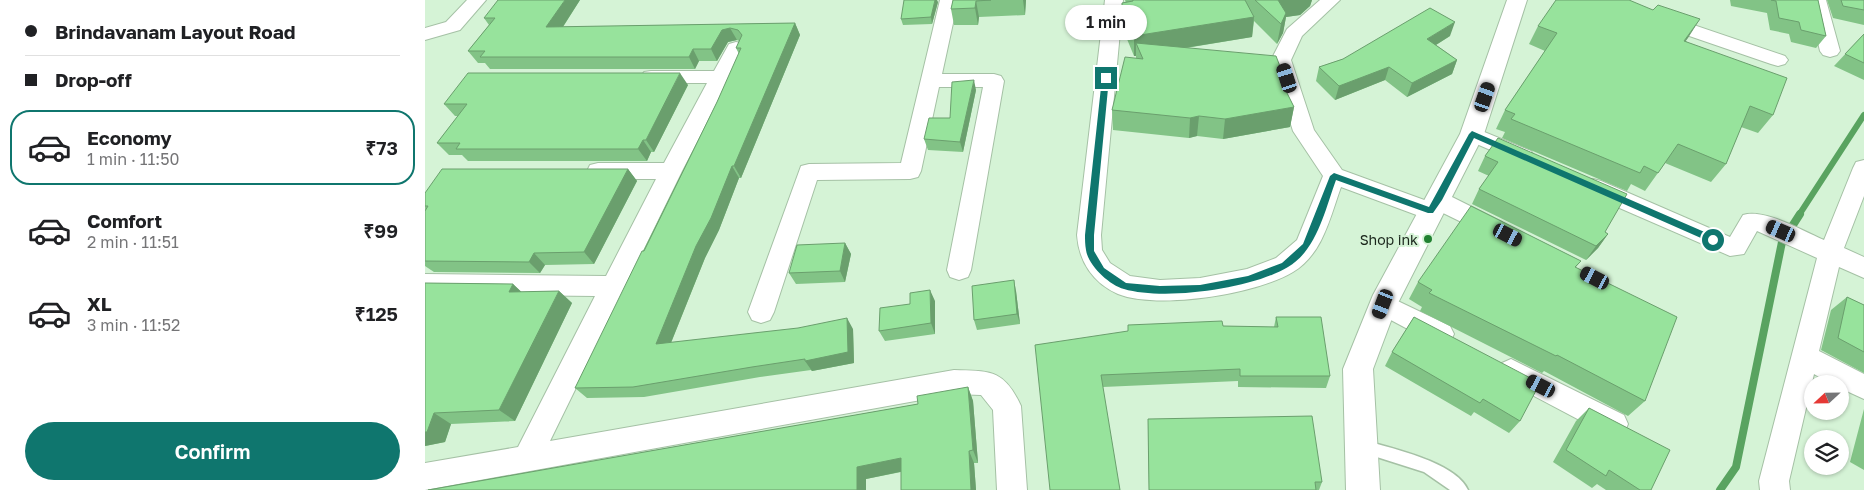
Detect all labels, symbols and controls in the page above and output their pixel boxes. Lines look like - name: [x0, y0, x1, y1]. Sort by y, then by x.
- callout: 1 min: [1065, 5, 1147, 40]
- text: 1 min: [1086, 12, 1126, 32]
- text: Brindavanam Layout Road: [55, 20, 295, 43]
- car: [1275, 61, 1298, 95]
- route end: [1095, 67, 1117, 89]
- text: Drop-off: [55, 68, 132, 91]
- car: [1473, 80, 1496, 114]
- icon: car: [27, 125, 72, 170]
- text: Economy: [87, 126, 172, 149]
- text: ₹73: [365, 136, 398, 159]
- text: 1 min · 11:50: [87, 149, 179, 169]
- icon: car: [27, 208, 72, 253]
- text: Comfort: [87, 209, 162, 232]
- car: [1764, 218, 1797, 244]
- text: ₹99: [363, 219, 398, 242]
- car: [1491, 222, 1524, 248]
- route start: [1702, 229, 1724, 251]
- place label: Shop ink: [1360, 231, 1418, 248]
- text: 2 min · 11:51: [87, 232, 179, 252]
- marker: Shop ink: [1422, 233, 1434, 245]
- car: [1578, 265, 1611, 291]
- car: [1370, 287, 1395, 321]
- icon: car: [27, 291, 72, 336]
- text: XL: [87, 292, 112, 315]
- text: ₹125: [355, 302, 398, 325]
- text: 3 min · 11:52: [87, 315, 180, 335]
- car: [1524, 373, 1557, 399]
- north arrow: [1804, 375, 1849, 420]
- map controls: [1804, 375, 1849, 475]
- button: Confirm: [25, 422, 400, 480]
- button: layers: [1804, 430, 1849, 475]

